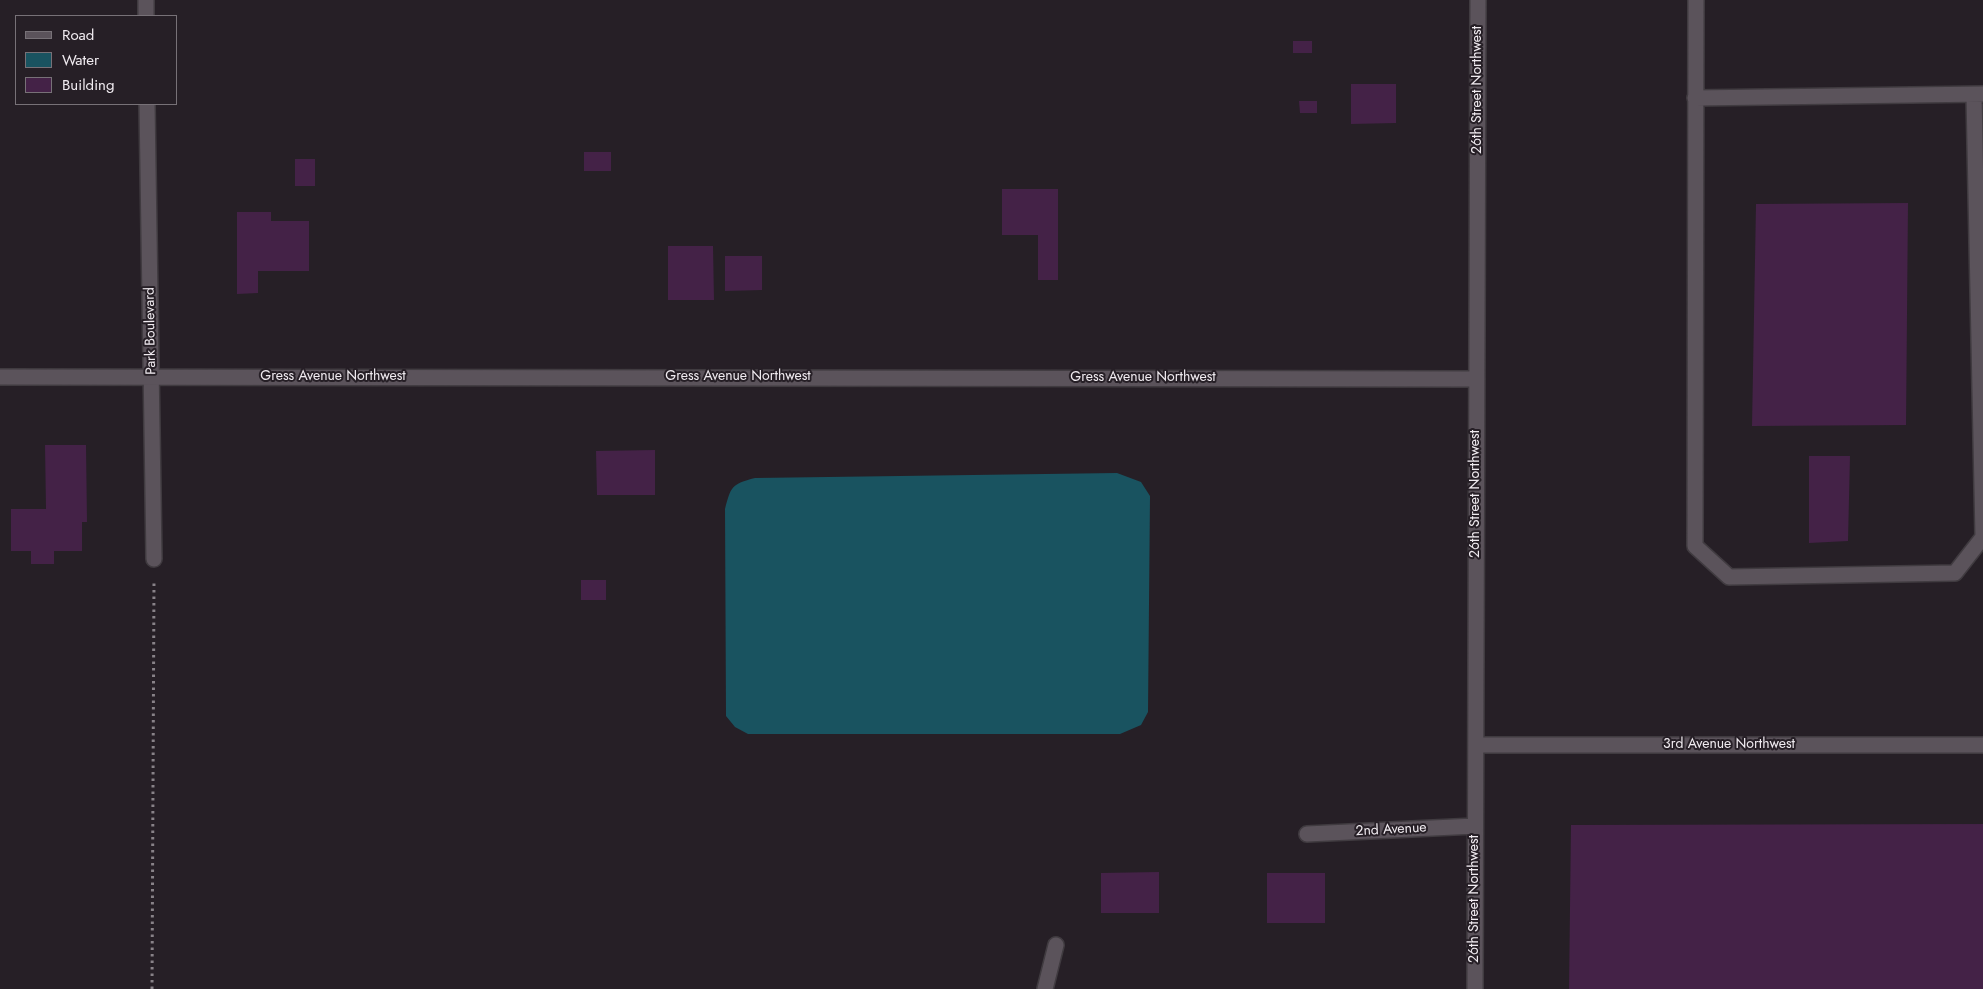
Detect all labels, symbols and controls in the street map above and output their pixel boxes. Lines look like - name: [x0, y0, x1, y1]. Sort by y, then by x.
- legend: [15, 15, 178, 105]
- text: Road: [62, 24, 94, 46]
- street label: 26th Street Northwest: [1470, 26, 1486, 154]
- text: Water: [62, 49, 99, 71]
- text: Building: [62, 74, 114, 96]
- street label: Park Boulevard: [142, 287, 160, 375]
- street label: Gress Avenue Northwest: [260, 369, 406, 385]
- street label: Gress Avenue Northwest: [665, 369, 811, 385]
- street label: Gress Avenue Northwest: [1070, 370, 1216, 386]
- street label: 26th Street Northwest: [1468, 430, 1484, 558]
- street label: 3rd Avenue Northwest: [1663, 737, 1795, 753]
- street label: 2nd Avenue: [1355, 820, 1427, 840]
- street label: 26th Street Northwest: [1467, 835, 1483, 963]

